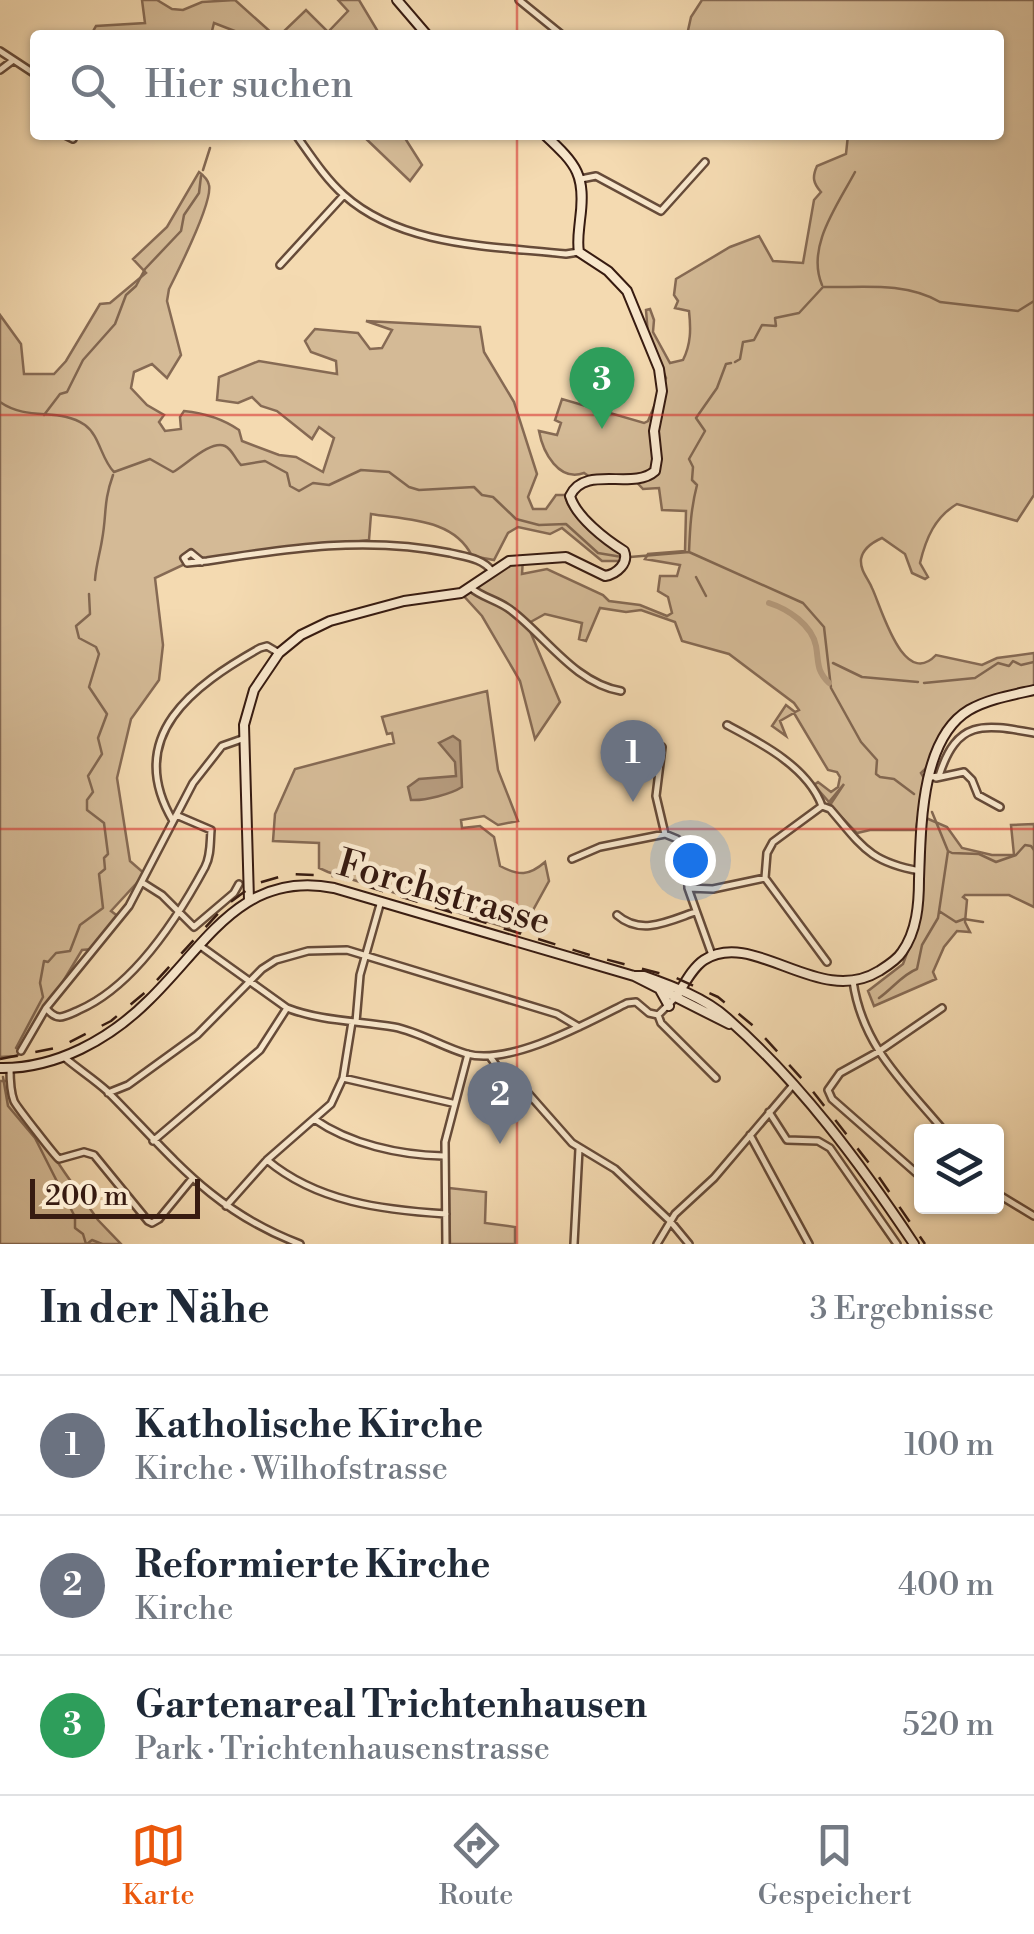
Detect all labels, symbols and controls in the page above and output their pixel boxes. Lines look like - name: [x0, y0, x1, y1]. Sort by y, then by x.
- search box: [30, 30, 1004, 140]
- icon: search: [65, 58, 120, 113]
- text: Hier suchen: [145, 62, 353, 109]
- pin: 3: [570, 346, 634, 429]
- pin: 1: [600, 720, 666, 802]
- your location: [665, 835, 716, 886]
- street label: Forchstrasse: [332, 840, 556, 946]
- pin: 2: [468, 1062, 532, 1144]
- map controls: [914, 1124, 1004, 1214]
- button: layers: [914, 1124, 1004, 1214]
- scale bar: [30, 1174, 200, 1218]
- text: 200 m: [45, 1179, 128, 1214]
- text: In der Nähe: [40, 1283, 270, 1336]
- text: 3 Ergebnisse: [810, 1289, 994, 1329]
- text: Katholische Kirche: [135, 1402, 483, 1449]
- text: 1: [65, 1425, 80, 1465]
- text: 100 m: [904, 1425, 994, 1465]
- text: Kirche · Wilhofstrasse: [135, 1449, 448, 1489]
- text: Reformierte Kirche: [135, 1542, 490, 1589]
- text: 2: [62, 1565, 83, 1605]
- text: 400 m: [898, 1565, 994, 1605]
- text: Kirche: [135, 1589, 233, 1629]
- text: Gartenareal Trichtenhausen: [135, 1682, 647, 1729]
- text: 3: [63, 1705, 82, 1745]
- text: 520 m: [902, 1705, 994, 1745]
- text: Park · Trichtenhausenstrasse: [135, 1729, 550, 1769]
- tab: Karte: [122, 1818, 195, 1913]
- tab: Route: [439, 1818, 513, 1913]
- tab: Gespeichert: [758, 1818, 912, 1913]

